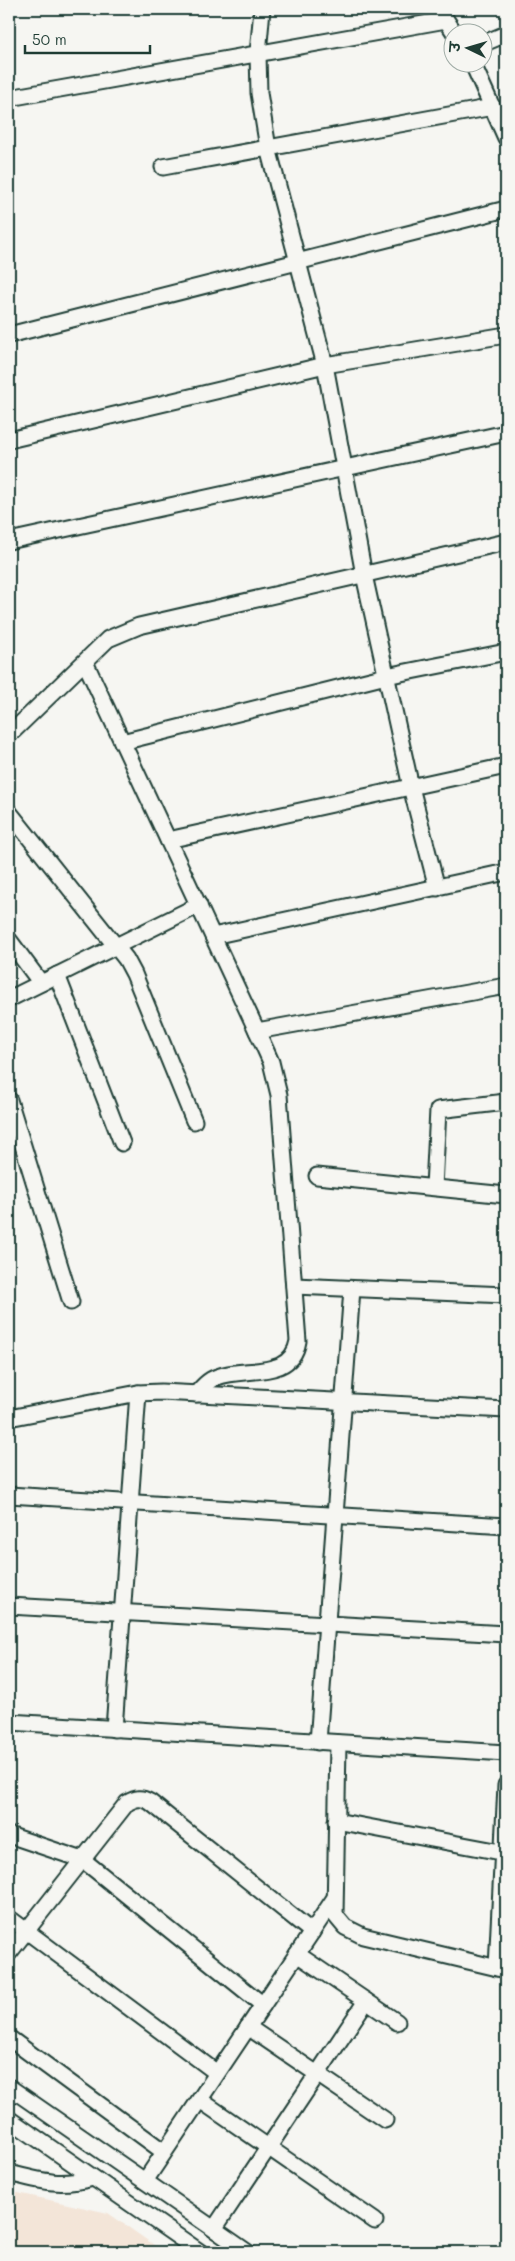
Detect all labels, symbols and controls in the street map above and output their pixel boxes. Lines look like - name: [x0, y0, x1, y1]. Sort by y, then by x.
- scale bar: [25, 22, 150, 54]
- north arrow: [442, 22, 492, 72]
- text: 50 m: [32, 29, 67, 49]
- text: उ: [445, 40, 465, 54]

